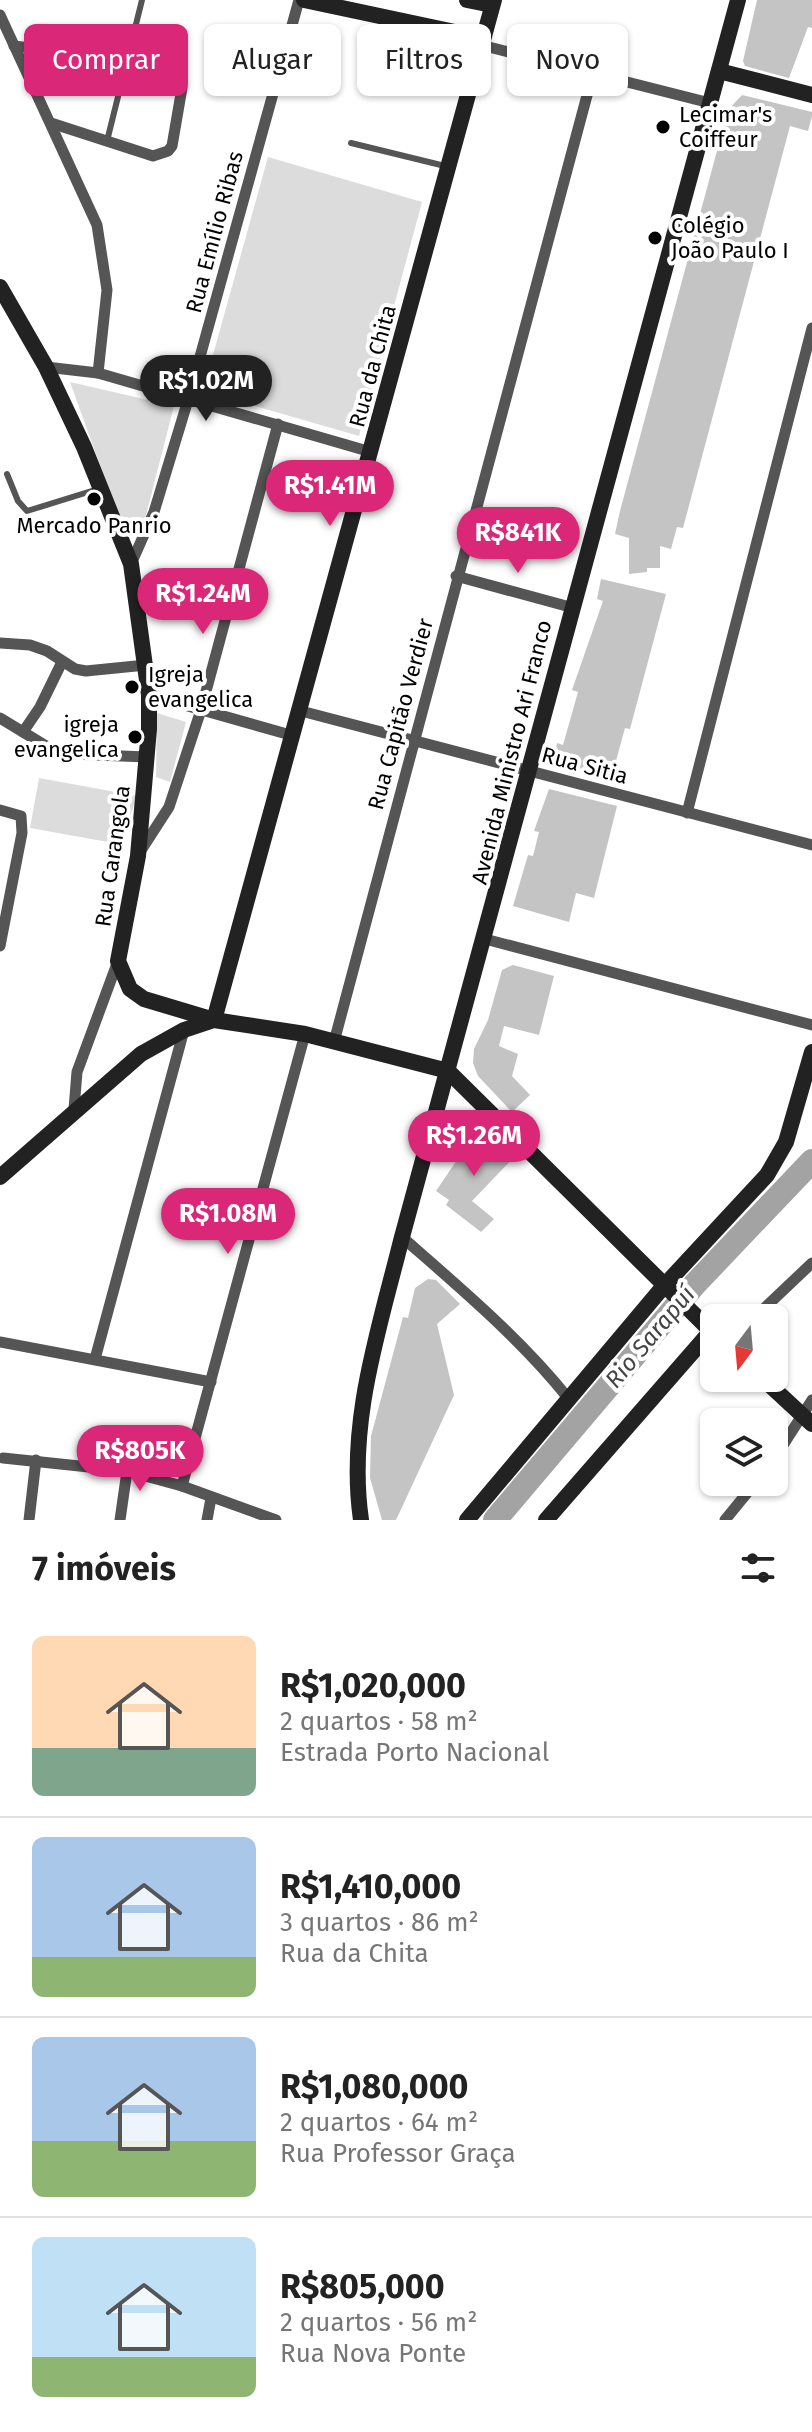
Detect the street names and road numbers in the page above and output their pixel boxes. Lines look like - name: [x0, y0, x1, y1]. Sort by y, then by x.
- street label: Rua Emílio Ribas: [180, 148, 249, 316]
- street label: Rua da Chita: [343, 302, 402, 430]
- street label: Rua Capitão Verdier: [362, 615, 439, 813]
- street label: Avenida Ministro Ari Franco: [466, 617, 557, 887]
- street label: Rua Sitia: [539, 741, 631, 790]
- street label: Rua Carangola: [89, 783, 136, 929]

